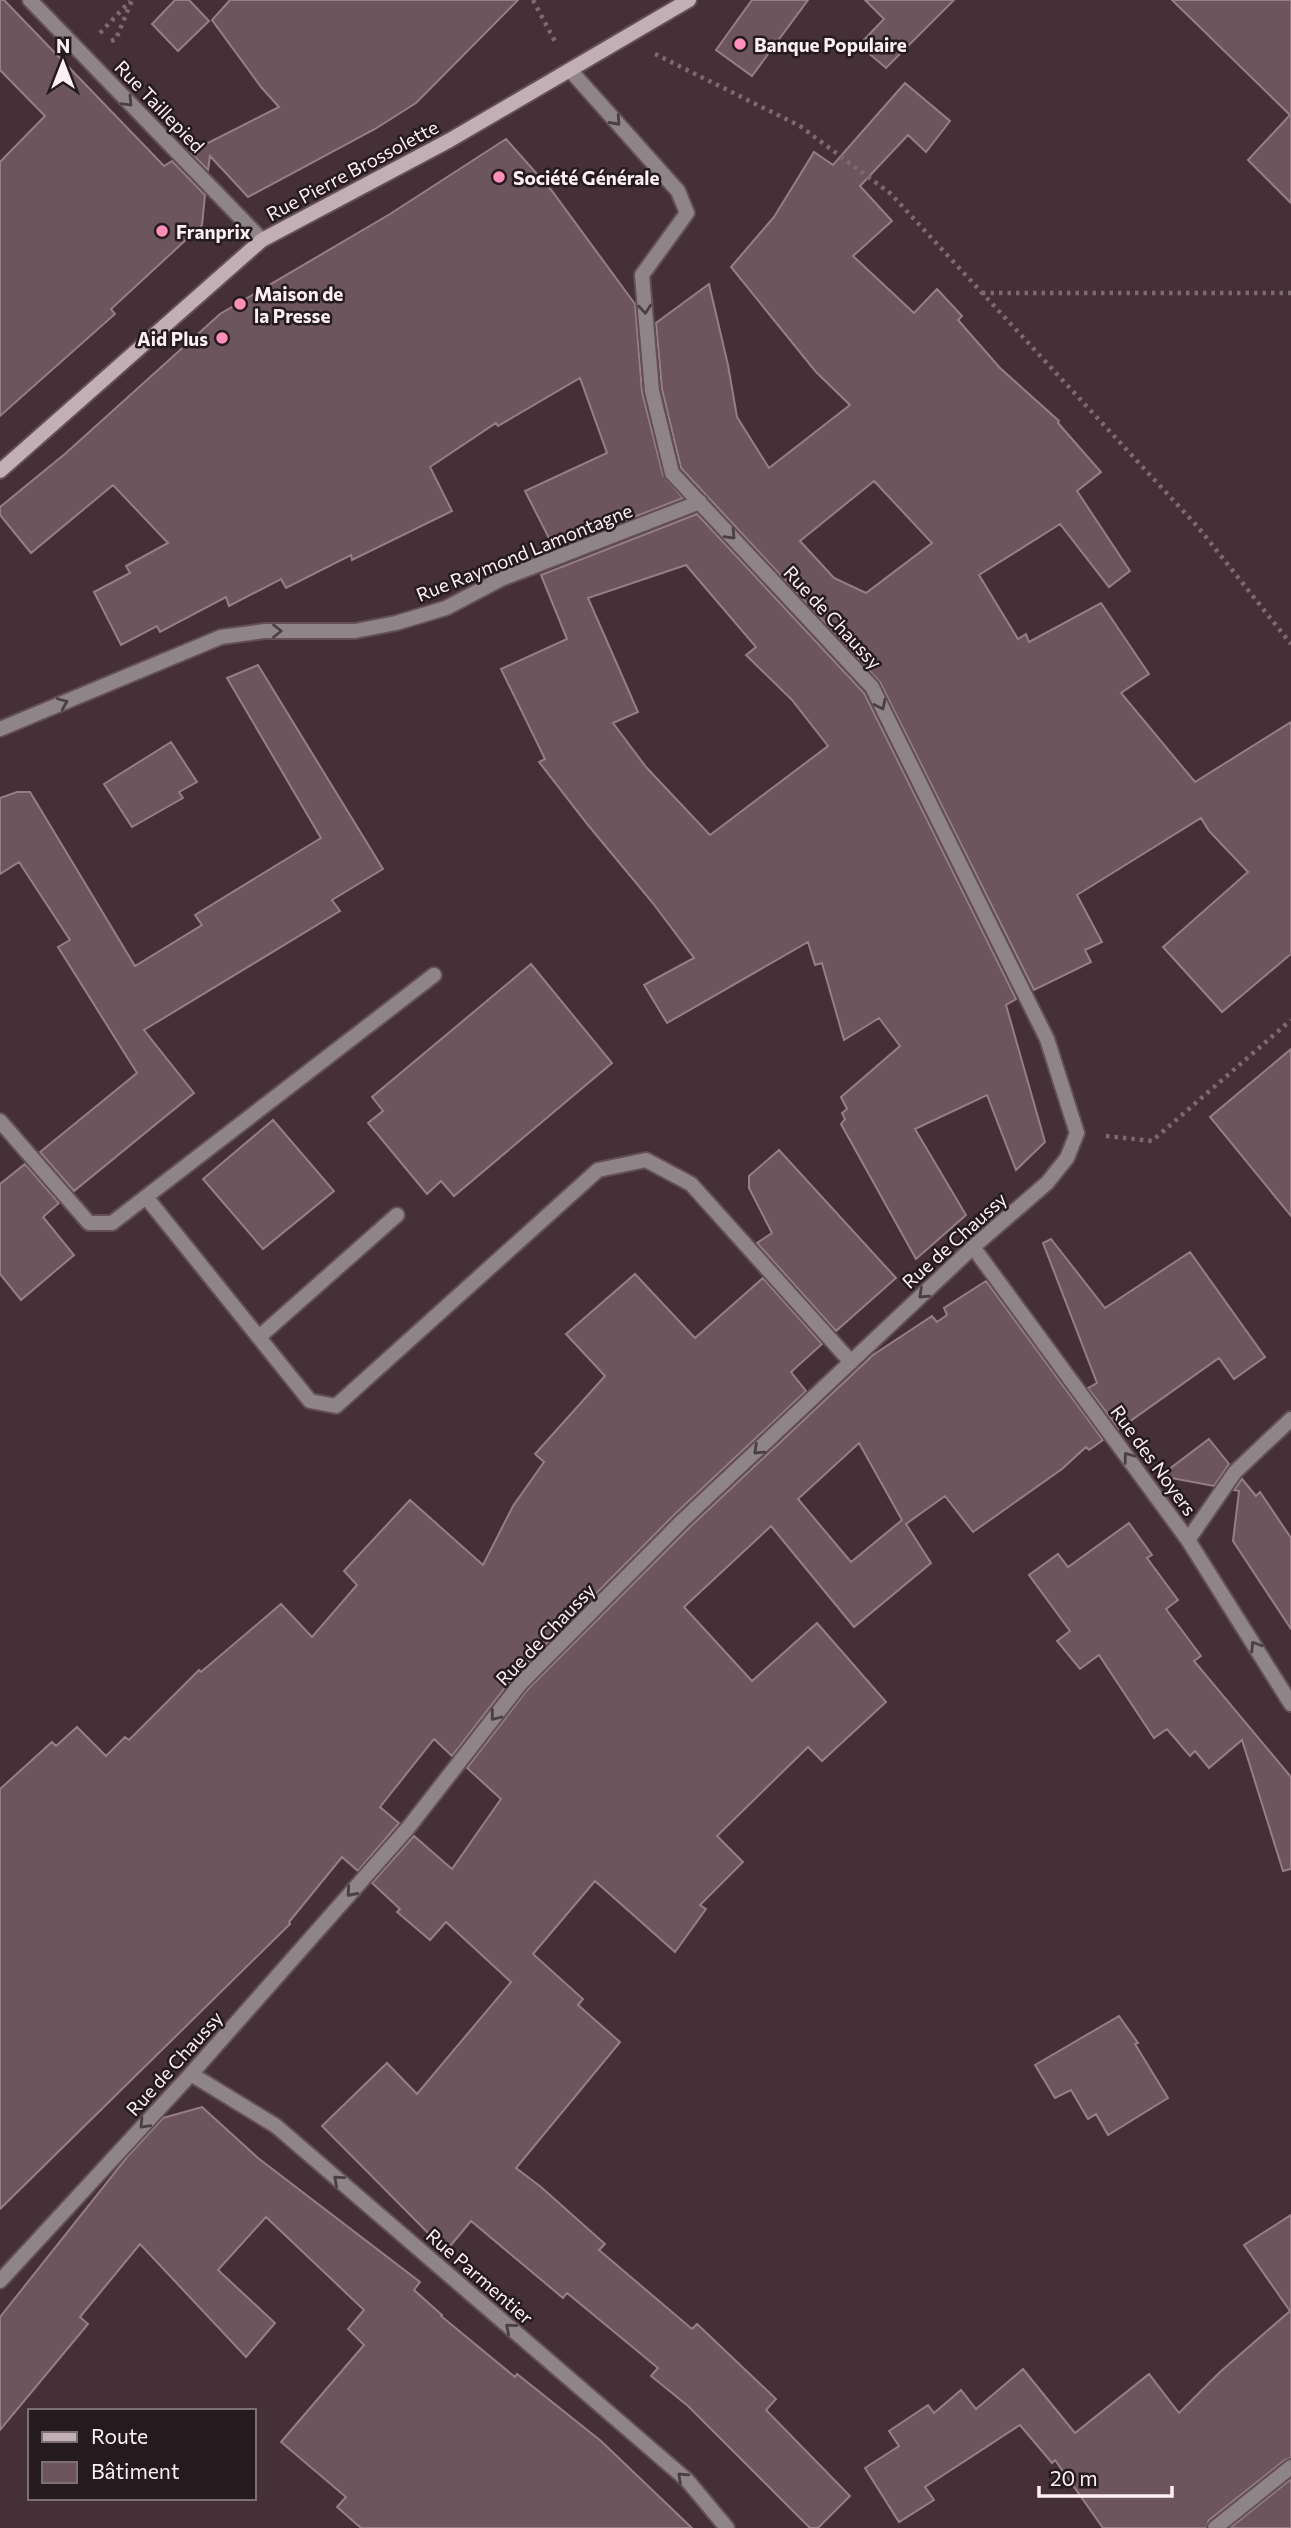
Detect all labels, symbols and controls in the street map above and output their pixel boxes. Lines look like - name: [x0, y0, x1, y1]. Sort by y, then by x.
- north arrow: [28, 28, 98, 98]
- place label: Banque Populaire: [754, 33, 907, 56]
- text: N: [56, 34, 70, 57]
- marker: Banque Populaire: [732, 36, 748, 52]
- street label: Rue Taillepied: [110, 55, 210, 157]
- one-way arrow: [120, 93, 133, 106]
- one-way arrow: [608, 113, 620, 126]
- street label: Rue Pierre Brossolette: [262, 115, 442, 225]
- place label: Société Générale: [513, 166, 660, 189]
- marker: Société Générale: [491, 169, 507, 185]
- place label: Franprix: [176, 220, 251, 243]
- marker: Franprix: [154, 223, 170, 239]
- place label: Maison de la Presse: [254, 282, 343, 327]
- marker: Maison de la Presse: [232, 296, 248, 312]
- one-way arrow: [637, 304, 652, 315]
- place label: Aid Plus: [137, 327, 208, 350]
- marker: Aid Plus: [214, 330, 230, 346]
- street label: Rue Raymond Lamontagne: [413, 498, 635, 606]
- one-way arrow: [722, 527, 735, 540]
- street label: Rue de Chaussy: [779, 561, 887, 674]
- one-way arrow: [272, 623, 283, 639]
- one-way arrow: [56, 697, 68, 711]
- one-way arrow: [872, 698, 886, 710]
- street label: Rue de Chaussy: [897, 1187, 1011, 1293]
- one-way arrow: [919, 1286, 932, 1298]
- street label: Rue des Noyers: [1106, 1400, 1202, 1520]
- one-way arrow: [753, 1442, 766, 1454]
- one-way arrow: [1123, 1452, 1136, 1465]
- street label: Rue de Chaussy: [491, 1578, 600, 1690]
- one-way arrow: [1250, 1640, 1263, 1653]
- one-way arrow: [490, 1708, 503, 1721]
- one-way arrow: [347, 1884, 359, 1897]
- street label: Rue de Chaussy: [121, 2006, 227, 2120]
- one-way arrow: [140, 2116, 153, 2129]
- one-way arrow: [333, 2176, 346, 2188]
- street label: Rue Parmentier: [422, 2223, 538, 2329]
- one-way arrow: [506, 2324, 519, 2336]
- legend: [28, 2409, 256, 2500]
- text: Route: [91, 2423, 148, 2448]
- scale bar: [1039, 2454, 1172, 2498]
- text: Bâtiment: [91, 2458, 180, 2483]
- text: 20 m: [1050, 2465, 1098, 2490]
- one-way arrow: [678, 2472, 691, 2485]

